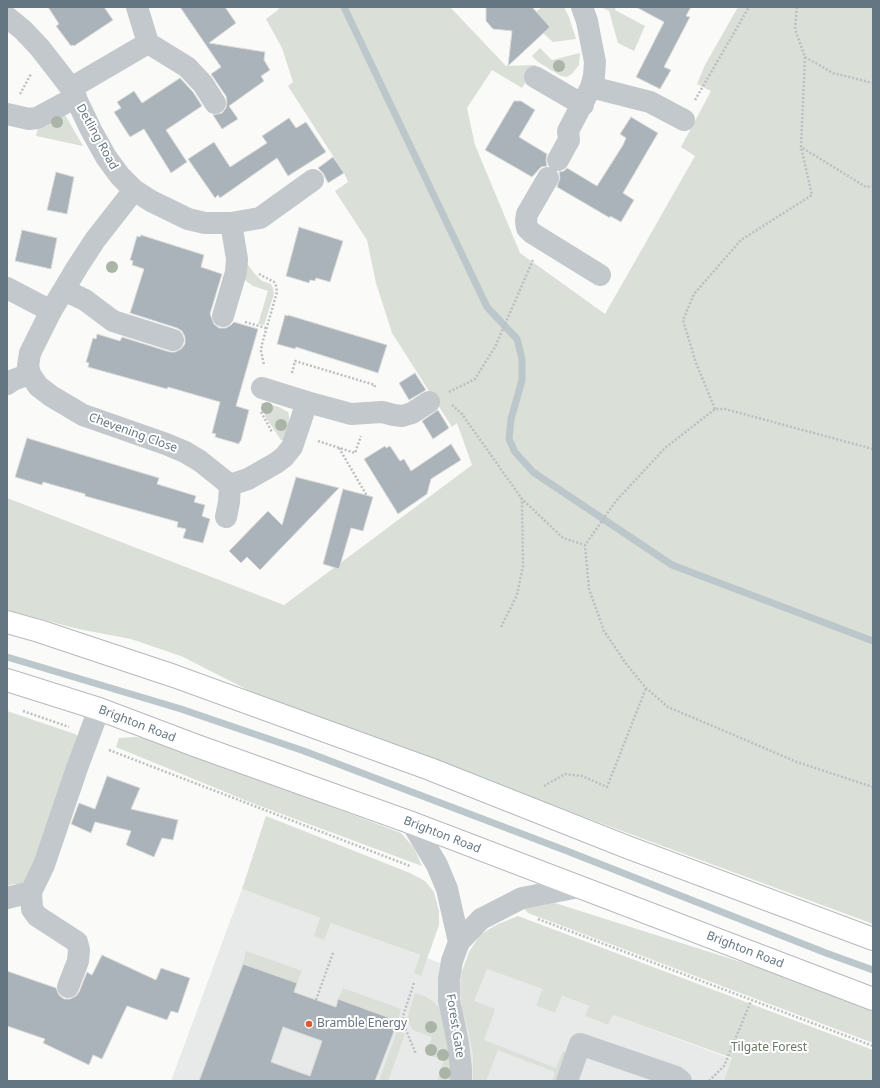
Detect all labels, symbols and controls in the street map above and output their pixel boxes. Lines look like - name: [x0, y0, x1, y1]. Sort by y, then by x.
- street label: Detling Road: [73, 102, 121, 172]
- street label: Chevening Close: [87, 410, 179, 456]
- street label: Brighton Road: [96, 703, 178, 745]
- street label: Brighton Road: [401, 814, 483, 856]
- street label: Brighton Road: [704, 929, 786, 971]
- street label: Forest Gate: [443, 993, 467, 1059]
- place label: Bramble Energy: [317, 1017, 407, 1031]
- marker: Bramble Energy: [304, 1019, 314, 1029]
- park label: Tilgate Forest: [731, 1041, 807, 1055]

